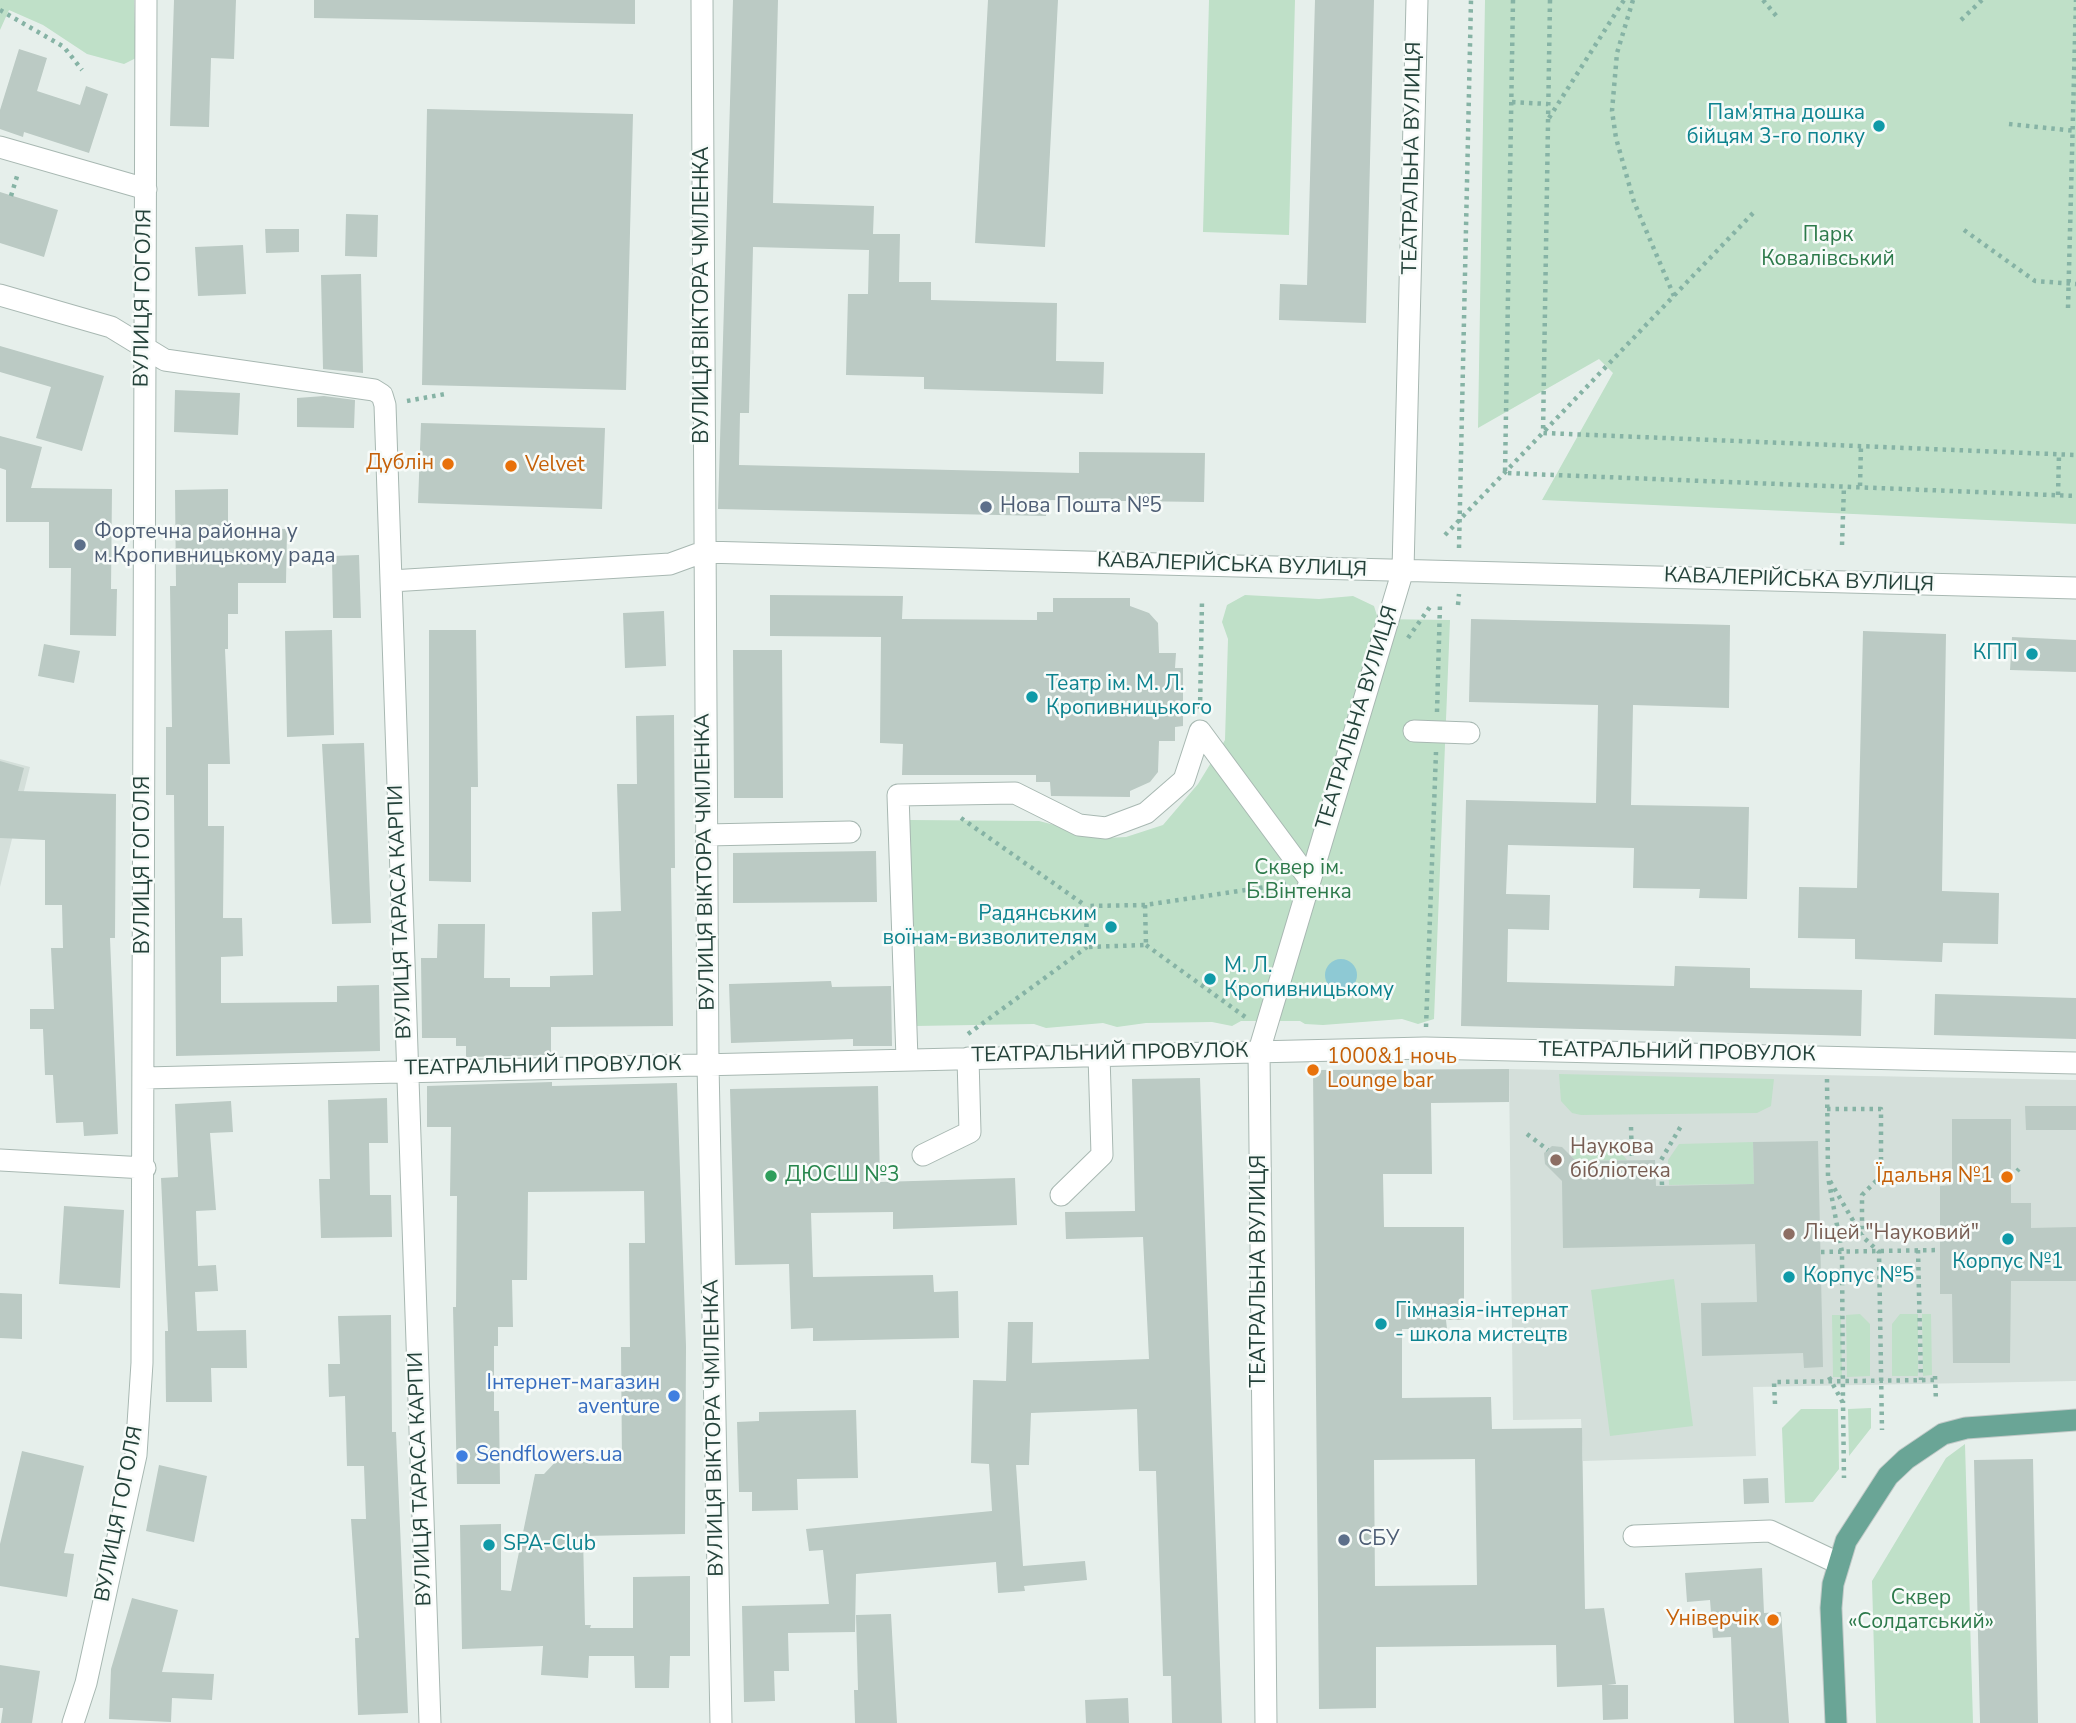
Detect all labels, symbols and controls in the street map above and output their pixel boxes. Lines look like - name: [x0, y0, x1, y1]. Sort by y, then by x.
- street label: ТЕАТРАЛЬНА ВУЛИЦЯ: [1398, 41, 1428, 275]
- place label: Пам'ятна дошка бійцям 3-го полку: [1687, 101, 1865, 151]
- marker: Пам'ятна дошка бійцям 3-го полку: [1871, 118, 1887, 134]
- street label: ВУЛИЦЯ ВІКТОРА ЧМІЛЕНКА: [690, 146, 716, 444]
- street label: ВУЛИЦЯ ГОГОЛЯ: [130, 209, 158, 387]
- park label: Парк Ковалівський: [1761, 223, 1895, 273]
- place label: Дублін: [366, 451, 434, 477]
- place label: Velvet: [525, 453, 585, 479]
- marker: Дублін: [440, 456, 456, 472]
- marker: Velvet: [503, 458, 519, 474]
- place label: Нова Пошта №5: [1000, 494, 1162, 520]
- marker: Нова Пошта №5: [978, 499, 994, 515]
- place label: Фортечна районна у м.Кропивницькому рада: [94, 520, 336, 570]
- marker: Фортечна районна у м.Кропивницькому рада: [72, 537, 88, 553]
- street label: КАВАЛЕРІЙСЬКА ВУЛИЦЯ: [1096, 549, 1368, 583]
- street label: КАВАЛЕРІЙСЬКА ВУЛИЦЯ: [1663, 564, 1935, 598]
- street label: ТЕАТРАЛЬНА ВУЛИЦЯ: [1312, 603, 1404, 833]
- place label: КПП: [1973, 641, 2018, 667]
- marker: КПП: [2024, 646, 2040, 662]
- place label: Театр ім. М. Л. Кропивницького: [1046, 672, 1212, 722]
- marker: Театр ім. М. Л. Кропивницького: [1024, 689, 1040, 705]
- street label: ВУЛИЦЯ ВІКТОРА ЧМІЛЕНКА: [691, 713, 721, 1011]
- street label: ВУЛИЦЯ ГОГОЛЯ: [131, 776, 157, 954]
- street label: ВУЛИЦЯ ТАРАСА КАРПИ: [384, 784, 418, 1040]
- park label: Сквер ім. Б.Вінтенка: [1246, 856, 1352, 906]
- place label: Радянським воїнам-визволителям: [883, 902, 1097, 952]
- marker: Радянським воїнам-визволителям: [1103, 919, 1119, 935]
- place label: М. Л. Кропивницькому: [1224, 954, 1394, 1004]
- marker: М. Л. Кропивницькому: [1202, 971, 1218, 987]
- street label: ТЕАТРАЛЬНИЙ ПРОВУЛОК: [1538, 1038, 1816, 1068]
- street label: ТЕАТРАЛЬНИЙ ПРОВУЛОК: [971, 1039, 1249, 1069]
- place label: 1000&1 ночь Lounge bar: [1327, 1045, 1457, 1095]
- street label: ТЕАТРАЛЬНИЙ ПРОВУЛОК: [404, 1052, 682, 1082]
- marker: 1000&1 ночь Lounge bar: [1305, 1062, 1321, 1078]
- place label: Наукова бібліотека: [1570, 1135, 1671, 1185]
- marker: Наукова бібліотека: [1548, 1152, 1564, 1168]
- street label: ТЕАТРАЛЬНА ВУЛИЦЯ: [1247, 1155, 1273, 1387]
- place label: ДЮСШ №3: [785, 1163, 900, 1189]
- place label: Їдальня №1: [1876, 1164, 1993, 1190]
- marker: ДЮСШ №3: [763, 1168, 779, 1184]
- marker: Їдальня №1: [1999, 1169, 2015, 1185]
- place label: Ліцей "Науковий": [1803, 1221, 1979, 1247]
- marker: Ліцей "Науковий": [1781, 1226, 1797, 1242]
- marker: Корпус №1: [2000, 1231, 2016, 1247]
- place label: Корпус №1: [1952, 1250, 2064, 1276]
- place label: Корпус №5: [1803, 1264, 1914, 1290]
- marker: Корпус №5: [1781, 1269, 1797, 1285]
- street label: ВУЛИЦЯ ВІКТОРА ЧМІЛЕНКА: [700, 1279, 730, 1577]
- place label: Гімназія-інтернат - школа мистецтв: [1395, 1299, 1568, 1349]
- marker: Гімназія-інтернат - школа мистецтв: [1373, 1316, 1389, 1332]
- street label: ВУЛИЦЯ ТАРАСА КАРПИ: [404, 1351, 438, 1607]
- place label: Інтернет-магазин aventure: [487, 1371, 660, 1421]
- marker: Інтернет-магазин aventure: [666, 1388, 682, 1404]
- street label: ВУЛИЦЯ ГОГОЛЯ: [91, 1424, 149, 1604]
- place label: Sendflowers.ua: [476, 1443, 623, 1469]
- marker: Sendflowers.ua: [454, 1448, 470, 1464]
- place label: СБУ: [1358, 1527, 1399, 1553]
- place label: SPA-Club: [503, 1532, 596, 1558]
- marker: СБУ: [1336, 1532, 1352, 1548]
- marker: SPA-Club: [481, 1537, 497, 1553]
- park label: Сквер «Солдатський»: [1848, 1586, 1994, 1636]
- place label: Універчік: [1666, 1607, 1759, 1633]
- marker: Універчік: [1765, 1612, 1781, 1628]

